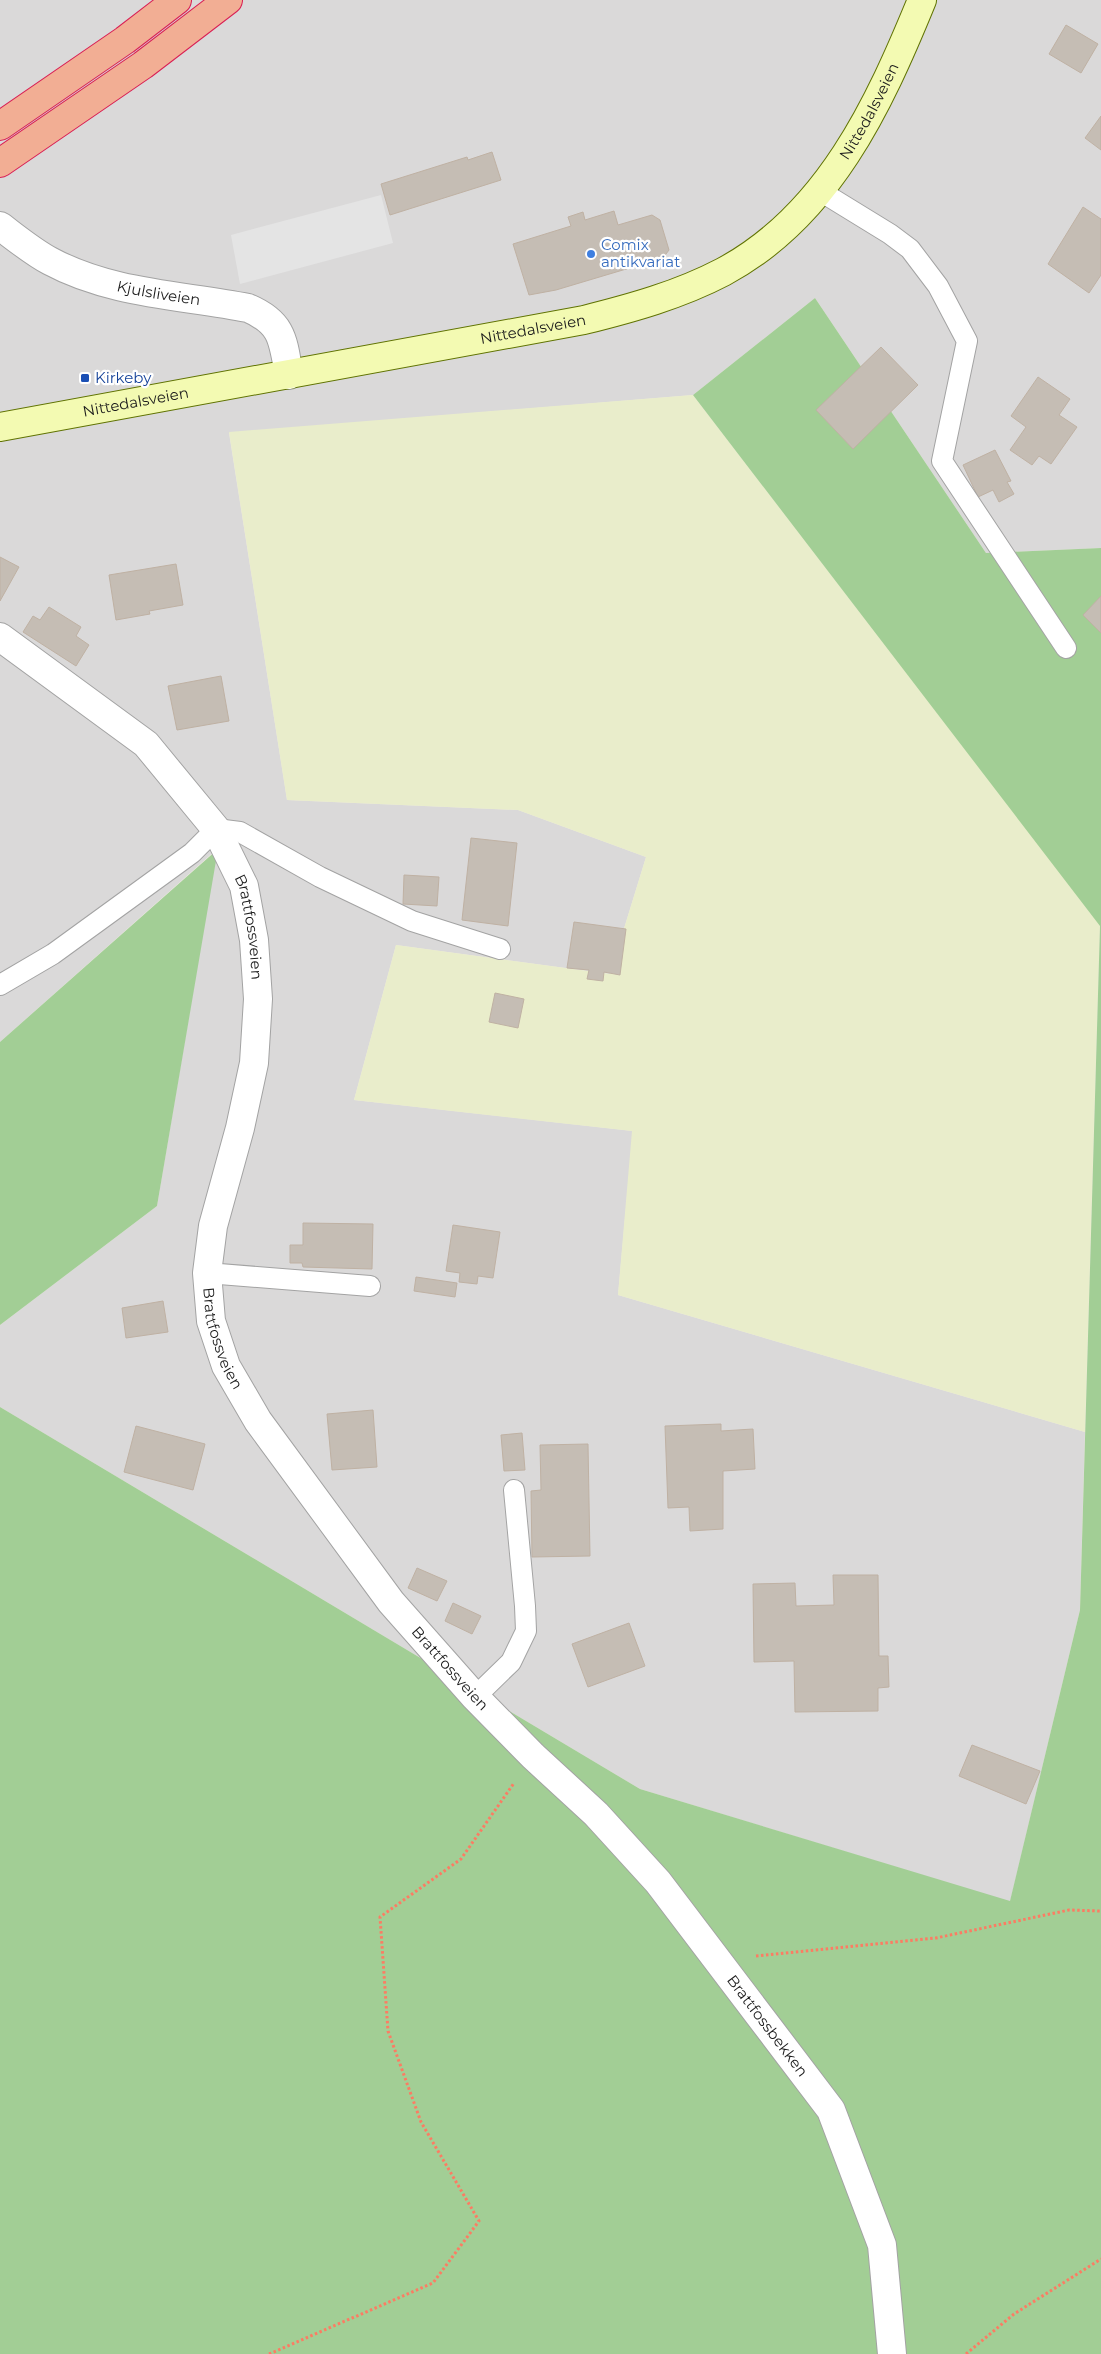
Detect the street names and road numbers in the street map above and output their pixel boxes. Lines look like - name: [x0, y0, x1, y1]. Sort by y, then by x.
- street label: Nittedalsveien: [835, 60, 903, 163]
- street label: Kjulsliveien: [115, 276, 202, 309]
- street label: Nittedalsveien: [479, 310, 588, 348]
- street label: Nittedalsveien: [81, 383, 190, 421]
- street label: Brattfossveien: [231, 871, 267, 980]
- street label: Brattfossveien: [199, 1286, 247, 1392]
- street label: Brattfossveien: [408, 1622, 493, 1714]
- street label: Brattfossbekken: [723, 1971, 812, 2080]

